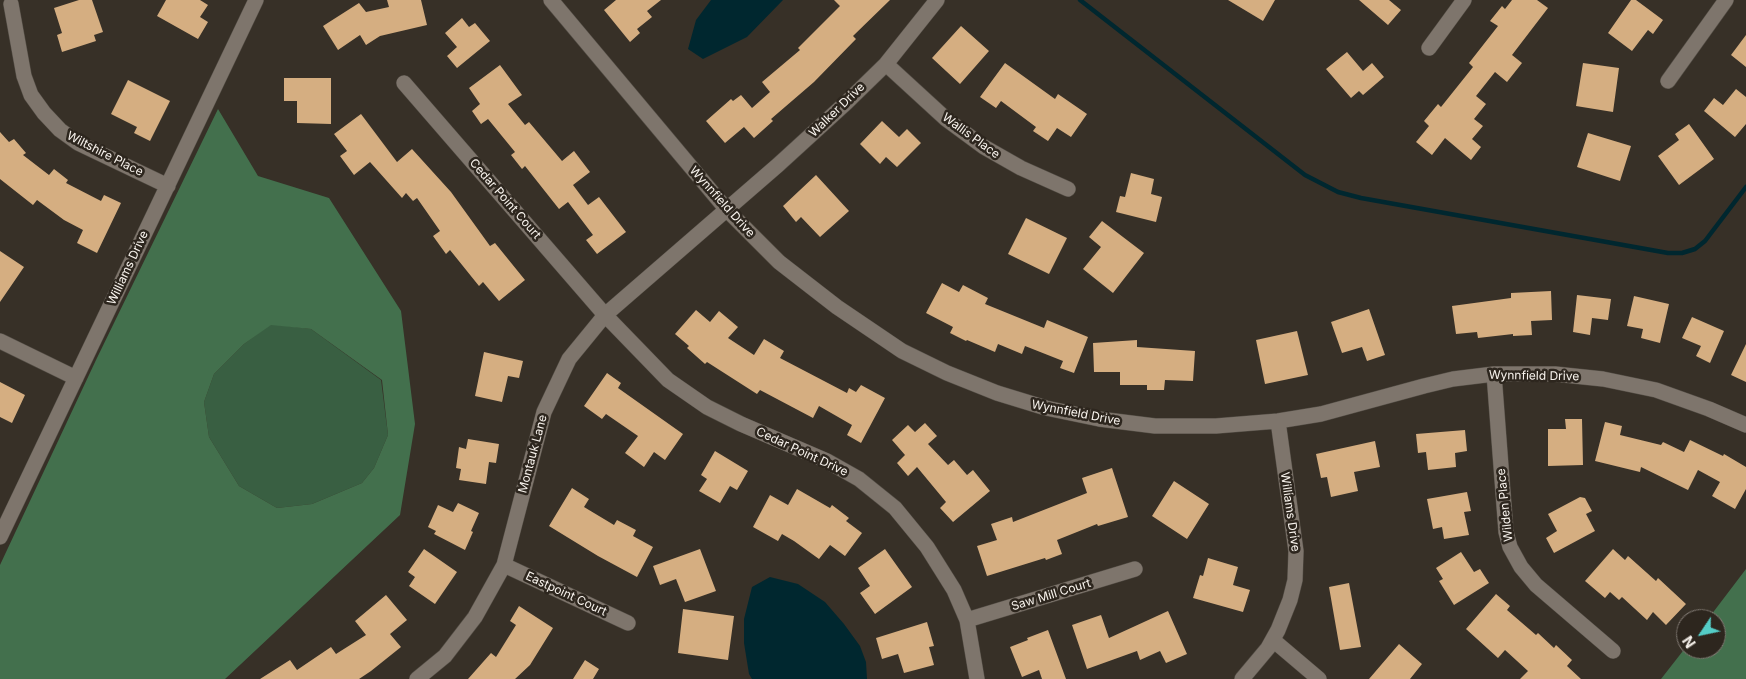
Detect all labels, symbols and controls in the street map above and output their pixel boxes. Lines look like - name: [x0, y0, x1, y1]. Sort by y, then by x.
- street label: Walker Drive: [806, 80, 868, 140]
- street label: Wallis Place: [939, 110, 1003, 162]
- street label: Wiltshire Place: [64, 129, 146, 179]
- street label: Cedar Point Court: [466, 156, 544, 242]
- street label: Wynnfield Drive: [686, 164, 758, 240]
- street label: Williams Drive: [105, 229, 151, 307]
- street label: Wynnfield Drive: [1489, 368, 1579, 384]
- street label: Wynnfield Drive: [1030, 397, 1122, 429]
- street label: Montauk Lane: [516, 413, 550, 495]
- street label: Cedar Point Drive: [754, 424, 850, 480]
- street label: Wilden Place: [1494, 468, 1516, 542]
- street label: Williams Drive: [1277, 471, 1303, 553]
- street label: Eastpoint Court: [523, 569, 609, 619]
- street label: Saw Mill Court: [1010, 576, 1092, 614]
- north arrow: [1676, 609, 1726, 659]
- text: N: [1679, 633, 1699, 651]

